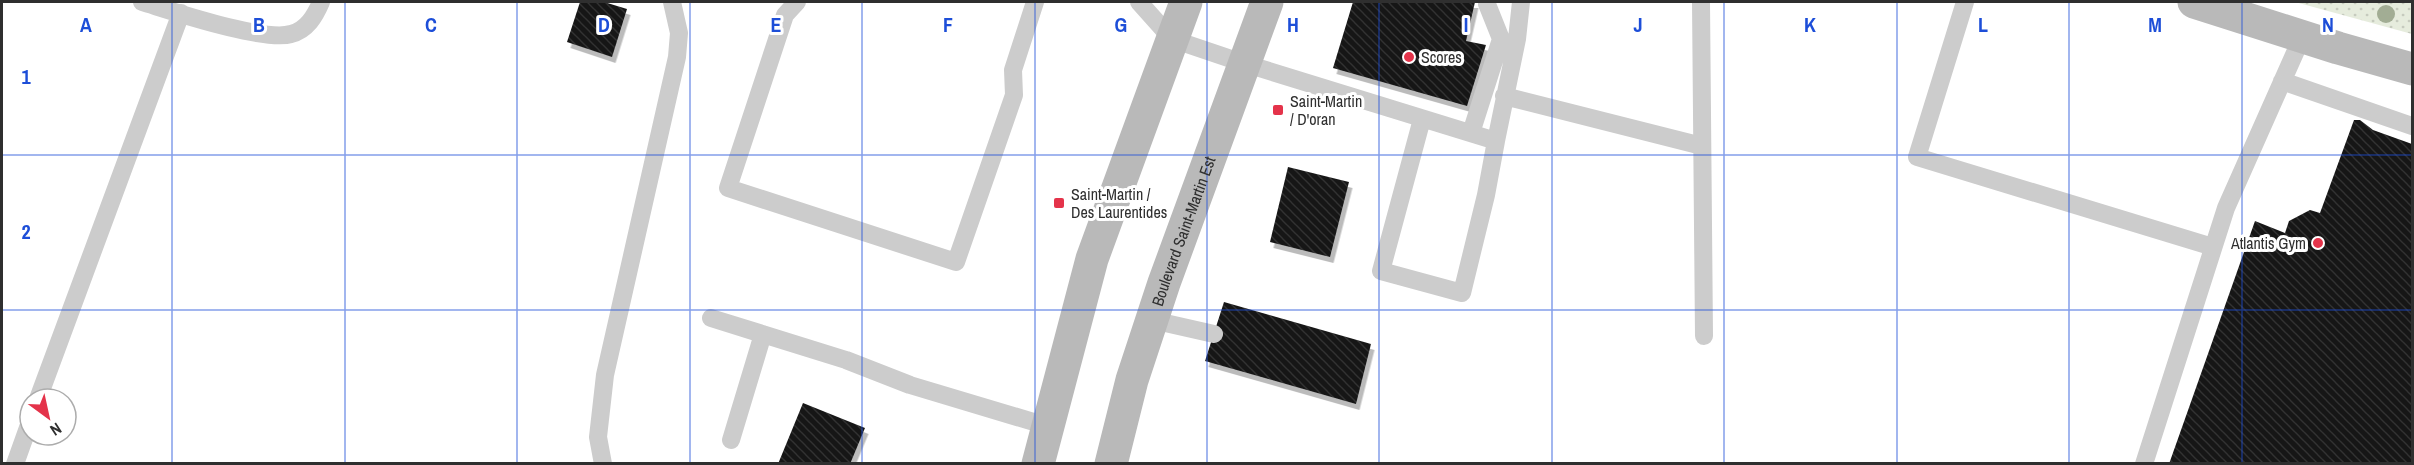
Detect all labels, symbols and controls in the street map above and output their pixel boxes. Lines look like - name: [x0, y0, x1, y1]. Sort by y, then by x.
- text: A: [80, 11, 92, 38]
- text: B: [253, 11, 265, 38]
- text: C: [425, 11, 437, 38]
- text: D: [598, 11, 610, 38]
- text: E: [771, 11, 782, 38]
- text: F: [943, 11, 953, 38]
- text: G: [1115, 11, 1127, 38]
- text: H: [1287, 11, 1299, 38]
- text: I: [1464, 11, 1468, 38]
- text: J: [1633, 11, 1643, 38]
- text: K: [1804, 11, 1816, 38]
- text: L: [1978, 11, 1988, 38]
- text: M: [2148, 11, 2162, 38]
- text: N: [2322, 11, 2334, 38]
- place label: Scores: [1421, 46, 1462, 68]
- marker: Scores: [1402, 50, 1416, 64]
- text: 1: [21, 63, 31, 90]
- place label: Saint-Martin / D'oran: [1290, 90, 1362, 130]
- marker: Saint-Martin / D'oran: [1271, 103, 1285, 117]
- street label: Boulevard Saint-Martin Est: [1146, 153, 1221, 309]
- place label: Saint-Martin / Des Laurentides: [1071, 183, 1167, 223]
- marker: Saint-Martin / Des Laurentides: [1052, 196, 1066, 210]
- text: 2: [21, 218, 31, 245]
- place label: Atlantis Gym: [2230, 232, 2306, 254]
- marker: Atlantis Gym: [2311, 236, 2325, 250]
- north arrow: [18, 387, 78, 447]
- text: N: [46, 418, 66, 441]

